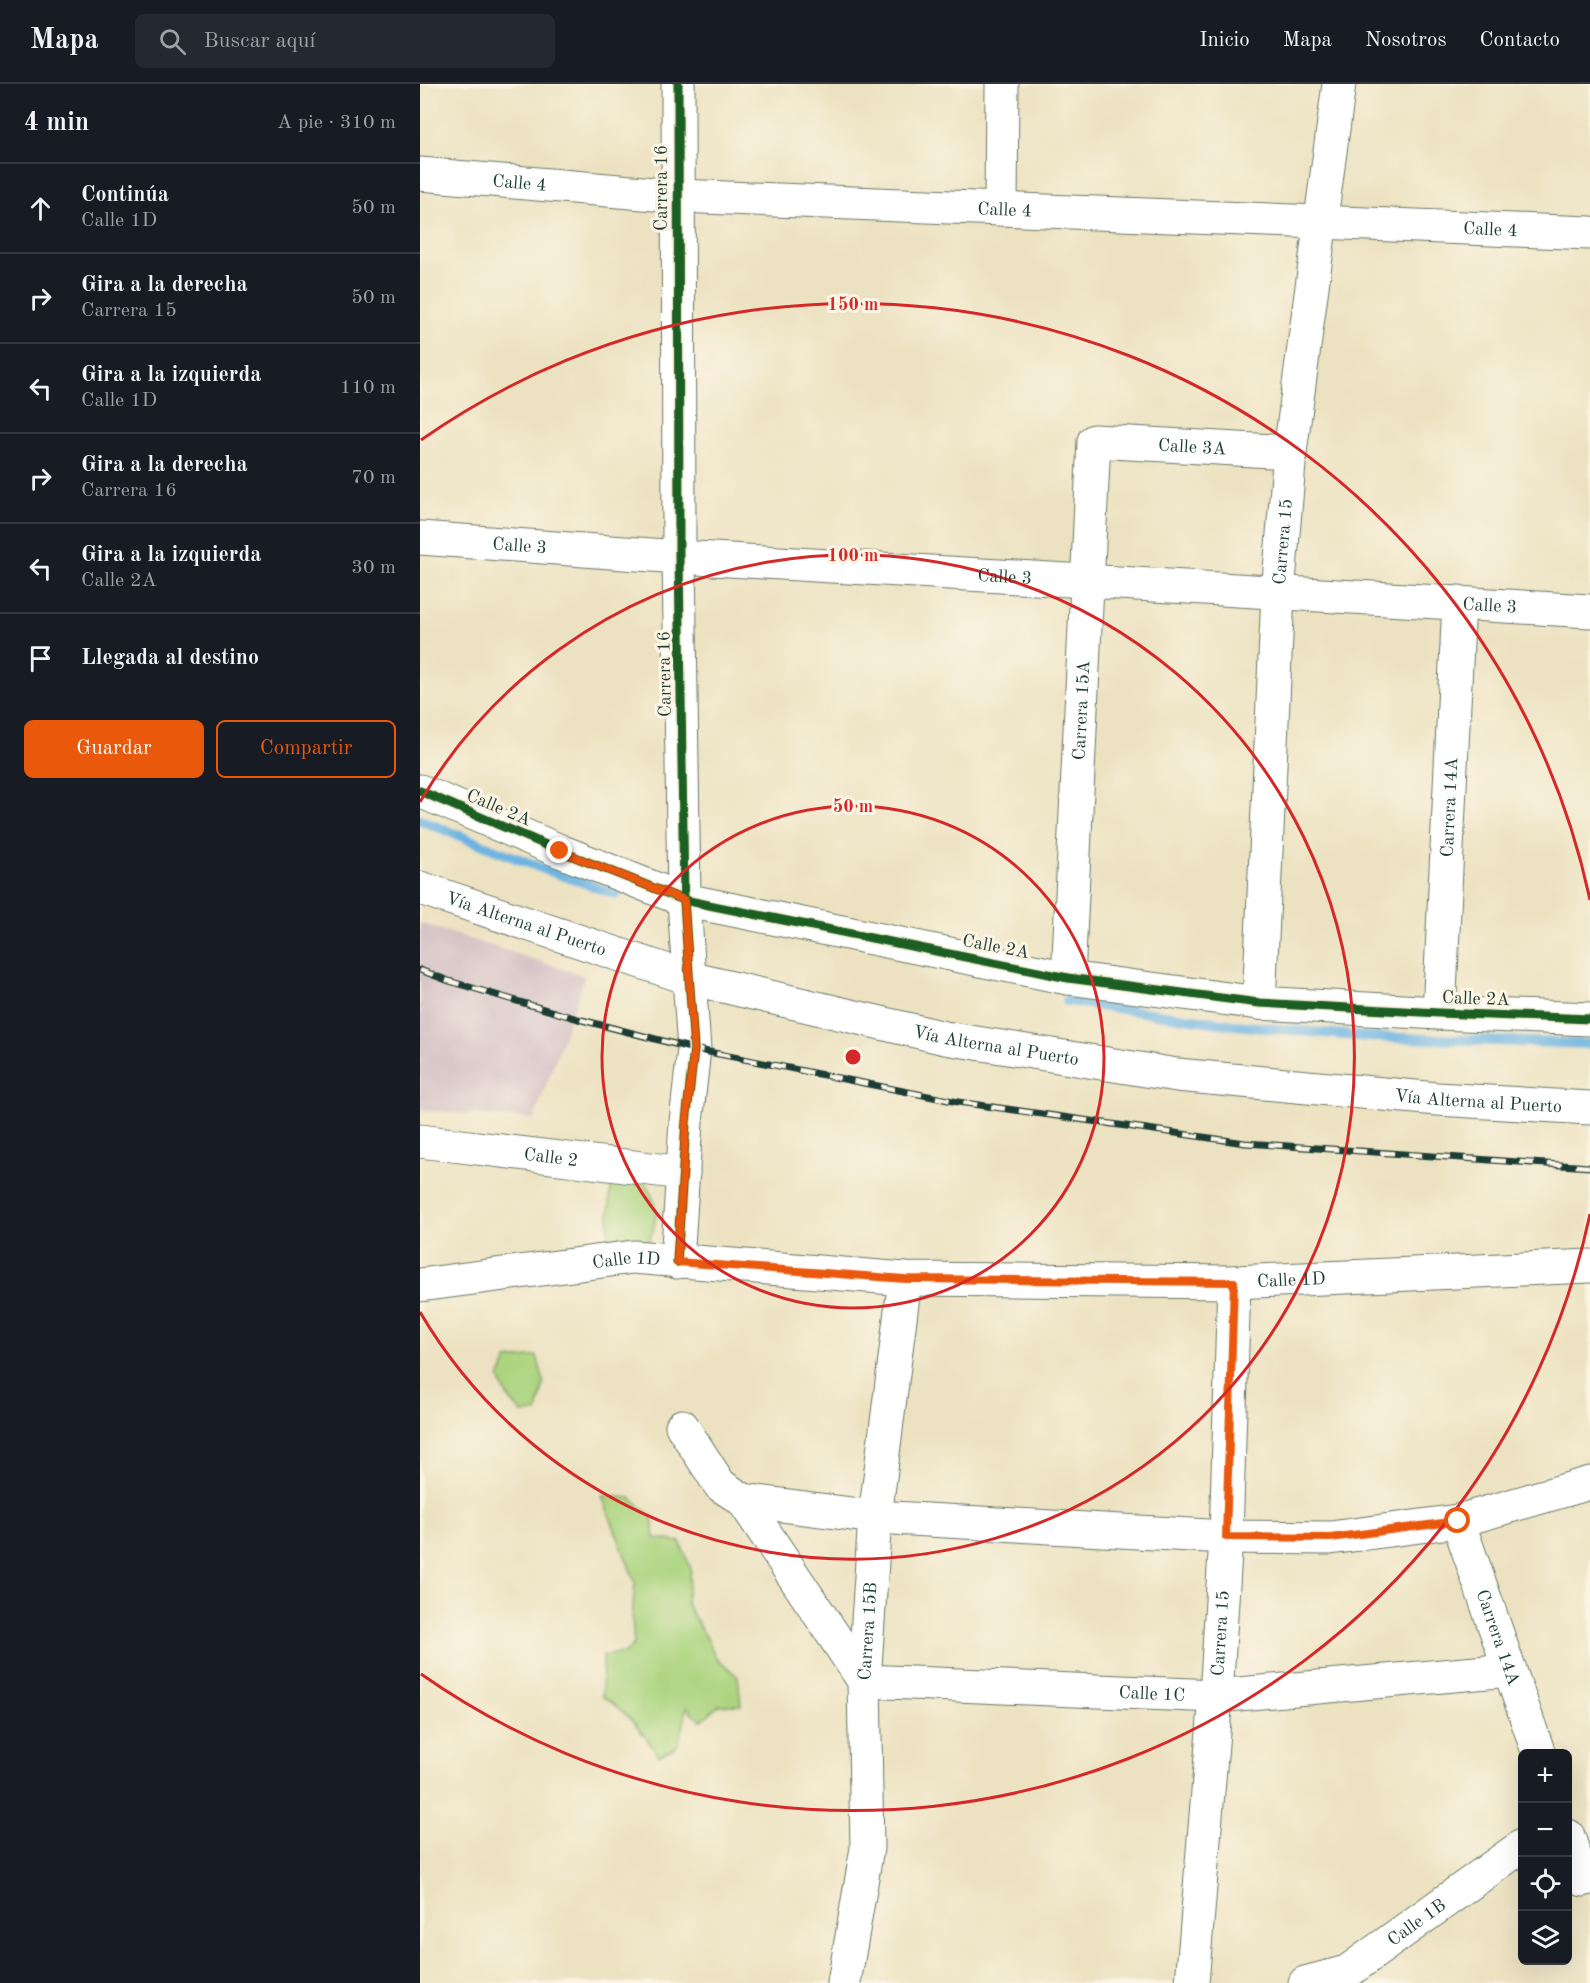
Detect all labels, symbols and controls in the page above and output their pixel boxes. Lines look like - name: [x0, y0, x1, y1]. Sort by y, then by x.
- search box: [135, 14, 555, 68]
- icon: search: [156, 25, 189, 58]
- text: Mapa: [30, 27, 99, 55]
- text: Buscar aquí: [204, 30, 315, 52]
- text: Inicio: [1199, 30, 1250, 51]
- text: Mapa: [1283, 30, 1332, 51]
- text: Nosotros: [1365, 30, 1447, 51]
- text: Contacto: [1480, 30, 1560, 51]
- text: 4 min: [24, 110, 89, 136]
- text: A pie · 310 m: [277, 113, 396, 133]
- street label: Carrera 16: [653, 145, 671, 231]
- street label: Calle 4: [492, 172, 547, 195]
- text: Continúa: [81, 184, 169, 206]
- icon: ahead: [24, 192, 57, 225]
- text: 50 m: [351, 198, 396, 218]
- street label: Calle 4: [977, 200, 1032, 220]
- text: Calle 1D: [81, 211, 157, 231]
- street label: Calle 4: [1463, 220, 1518, 240]
- text: Gira a la derecha: [81, 274, 248, 296]
- icon: right: [24, 282, 57, 315]
- text: 50 m: [351, 288, 396, 308]
- text: 150 m: [828, 296, 878, 314]
- text: Carrera 15: [81, 301, 177, 321]
- text: Gira a la izquierda: [81, 364, 261, 386]
- icon: left: [24, 372, 57, 405]
- text: 110 m: [340, 378, 396, 398]
- text: Calle 1D: [81, 391, 157, 411]
- street label: Calle 3A: [1158, 437, 1227, 458]
- text: Gira a la derecha: [81, 454, 248, 476]
- icon: right: [24, 462, 57, 495]
- text: 70 m: [351, 468, 396, 488]
- text: Carrera 16: [81, 481, 177, 501]
- street label: Carrera 15: [1271, 498, 1296, 585]
- street label: Calle 3: [492, 535, 547, 557]
- text: Gira a la izquierda: [81, 544, 261, 566]
- text: 100 m: [828, 547, 878, 565]
- icon: left: [24, 552, 57, 585]
- text: 30 m: [351, 558, 396, 578]
- street label: Calle 3: [977, 567, 1032, 588]
- text: Calle 2A: [81, 571, 157, 591]
- street label: Calle 3: [1462, 595, 1518, 617]
- street label: Carrera 16: [655, 631, 675, 717]
- icon: arrive: [24, 642, 57, 675]
- text: Llegada al destino: [81, 647, 259, 669]
- street label: Carrera 15A: [1071, 660, 1093, 761]
- button: Guardar: [24, 720, 204, 778]
- button: Compartir: [216, 720, 396, 778]
- street label: Carrera 14A: [1439, 757, 1461, 858]
- street label: Calle 2A: [464, 786, 534, 830]
- text: 50 m: [833, 798, 873, 816]
- route end: [546, 837, 572, 863]
- street label: Vía Alterna al Puerto: [443, 889, 608, 960]
- street label: Calle 2A: [961, 932, 1031, 962]
- street label: Calle 2A: [1442, 989, 1511, 1009]
- street label: Vía Alterna al Puerto: [911, 1023, 1080, 1069]
- centre of rings: [843, 1047, 863, 1067]
- street label: Vía Alterna al Puerto: [1394, 1087, 1563, 1116]
- street label: Calle 2: [523, 1146, 579, 1170]
- street label: Calle 1D: [591, 1249, 661, 1272]
- street label: Calle 1D: [1257, 1270, 1326, 1291]
- route start: [1444, 1507, 1470, 1533]
- street label: Carrera 15B: [856, 1581, 881, 1681]
- street label: Carrera 14A: [1473, 1587, 1522, 1688]
- street label: Carrera 15: [1209, 1590, 1233, 1677]
- street label: Calle 1C: [1118, 1684, 1186, 1705]
- map controls: [1518, 1749, 1572, 1965]
- button: +: [1518, 1749, 1572, 1803]
- button: −: [1518, 1803, 1572, 1857]
- button: locate: [1518, 1857, 1572, 1911]
- street label: Calle 1B: [1385, 1896, 1449, 1950]
- button: layers: [1518, 1911, 1572, 1965]

